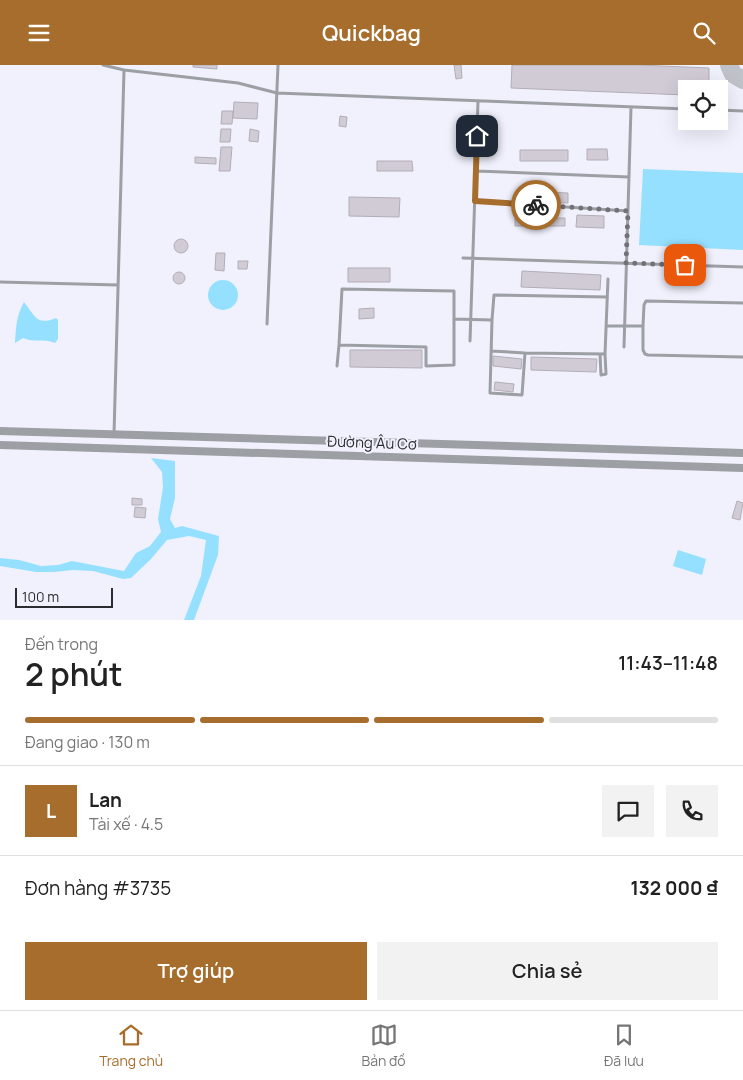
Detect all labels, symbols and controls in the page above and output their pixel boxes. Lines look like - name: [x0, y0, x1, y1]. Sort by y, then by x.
- text: Quickbag: [322, 18, 421, 48]
- icon: menu: [25, 19, 53, 47]
- icon: search: [690, 19, 718, 47]
- map controls: [678, 80, 728, 130]
- button: locate: [678, 80, 728, 130]
- pin: [456, 115, 498, 157]
- icon: home: [463, 122, 491, 150]
- courier: [511, 180, 561, 230]
- icon: bike: [522, 191, 550, 219]
- pin: [664, 244, 706, 286]
- icon: bag: [671, 251, 699, 279]
- street label: Đường Âu Cơ: [327, 430, 417, 455]
- scale bar: [15, 585, 112, 608]
- text: 100 m: [22, 587, 59, 606]
- text: Đến trong: [25, 633, 98, 655]
- text: 11:43–11:48: [618, 650, 718, 676]
- text: 2 phút: [25, 652, 123, 696]
- text: Đang giao · 130 m: [25, 731, 150, 753]
- button: chat: [602, 785, 654, 837]
- button: phone: [666, 785, 718, 837]
- text: Lan: [89, 787, 122, 813]
- text: L: [46, 798, 56, 824]
- text: Tài xế · 4.5: [89, 813, 163, 835]
- text: Đơn hàng #3735: [25, 875, 171, 901]
- text: 132 000 ₫: [630, 875, 718, 901]
- button: Trợ giúp: [25, 942, 367, 1000]
- button: Chia sẻ: [377, 942, 718, 1000]
- tab: Trang chủ: [99, 1021, 163, 1070]
- tab: Bản đồ: [362, 1021, 406, 1070]
- tab: Đã lưu: [604, 1021, 644, 1070]

